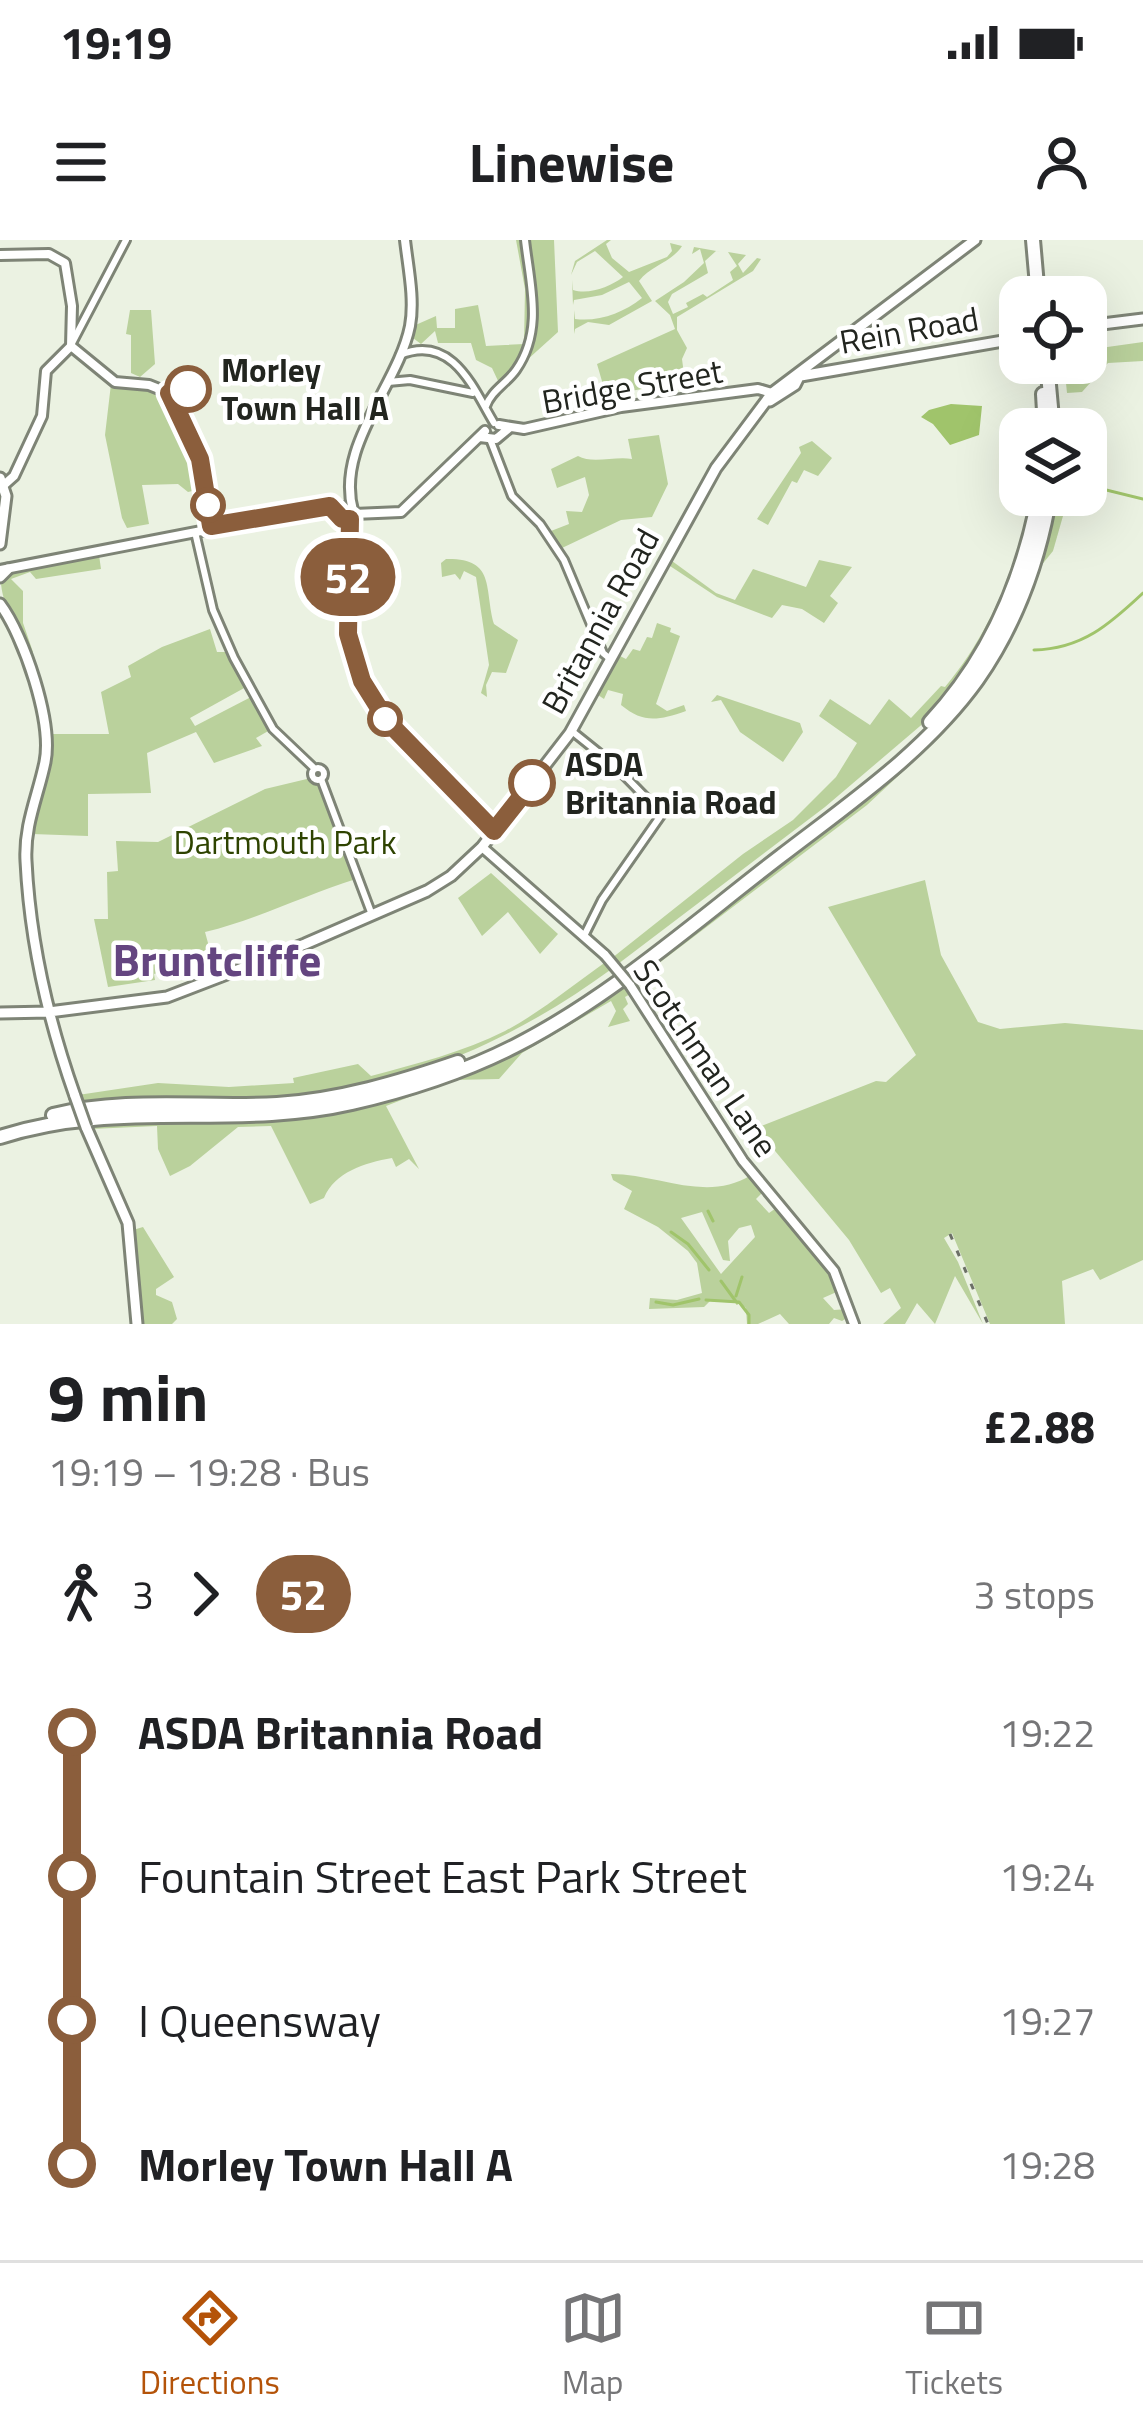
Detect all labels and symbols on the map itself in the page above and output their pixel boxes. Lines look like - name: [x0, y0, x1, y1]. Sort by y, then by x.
- street label: Rein Road: [836, 293, 982, 367]
- place label: Morley Town Hall A: [221, 345, 389, 433]
- street label: Bridge Street: [538, 345, 727, 426]
- marker: Morley Town Hall A: [166, 367, 210, 411]
- unlabelled marker: [192, 489, 224, 521]
- street label: Britannia Road: [528, 519, 672, 723]
- line badge: 52: [294, 538, 402, 616]
- unlabelled marker: [369, 703, 401, 735]
- place label: ASDA Britannia Road: [565, 739, 777, 827]
- marker: ASDA Britannia Road: [510, 761, 554, 805]
- park label: Dartmouth Park: [173, 817, 397, 867]
- district label: Bruntcliffe: [112, 925, 322, 993]
- street label: Scotchman Lane: [621, 949, 791, 1167]

